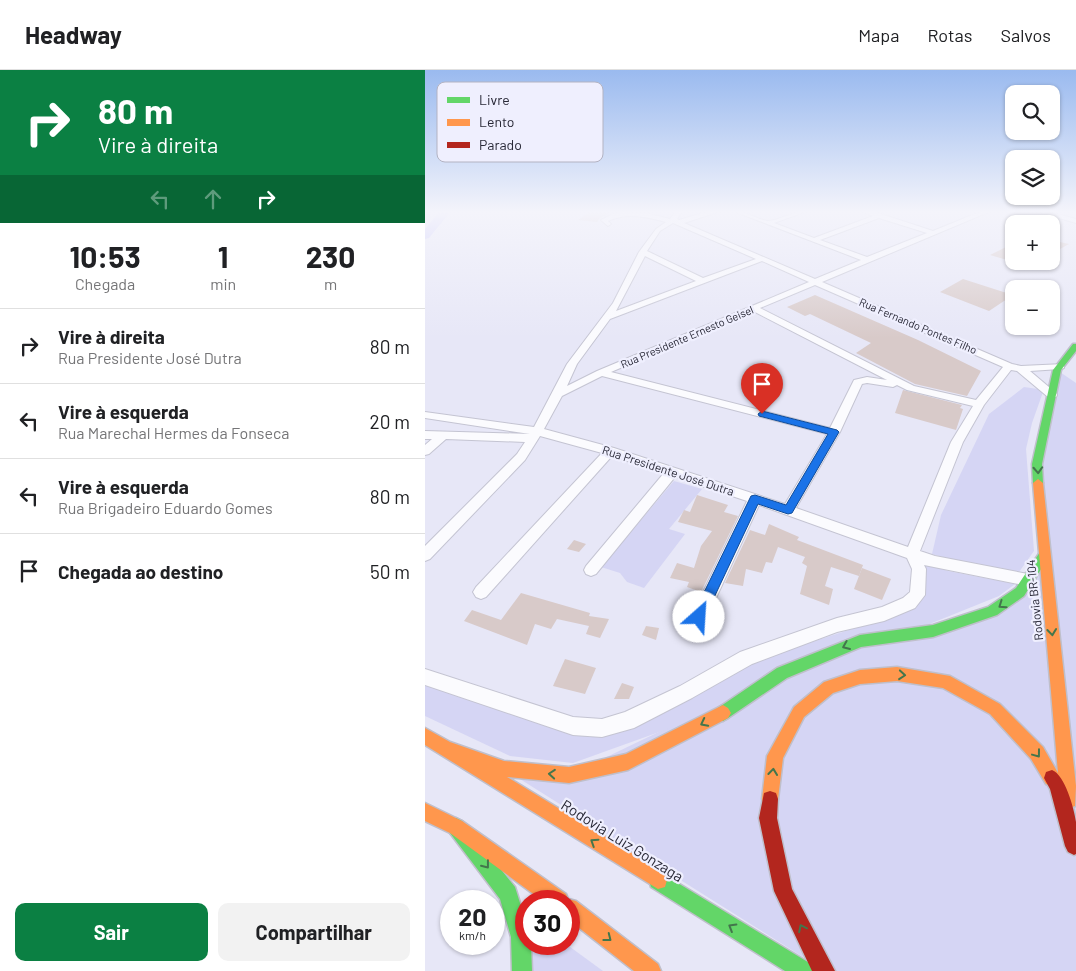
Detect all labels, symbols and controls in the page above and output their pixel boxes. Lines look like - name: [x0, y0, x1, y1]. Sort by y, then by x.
- text: Headway: [25, 20, 122, 49]
- text: Mapa: [858, 24, 899, 46]
- text: Rotas: [927, 24, 972, 46]
- text: Salvos: [1000, 24, 1051, 46]
- legend: [437, 82, 603, 162]
- map controls: [1005, 85, 1060, 335]
- button: search: [1005, 85, 1060, 140]
- text: 80 m: [98, 89, 173, 131]
- icon: right: [15, 90, 80, 155]
- text: Livre: [479, 91, 510, 108]
- text: Lento: [479, 113, 514, 130]
- text: Vire à direita: [98, 131, 218, 157]
- text: Parado: [479, 136, 522, 153]
- button: layers: [1005, 150, 1060, 205]
- icon: left: [146, 185, 174, 213]
- icon: ahead: [199, 185, 227, 213]
- icon: right: [252, 185, 280, 213]
- button: +: [1005, 215, 1060, 270]
- text: 10:53: [70, 238, 141, 274]
- text: 1: [218, 238, 228, 274]
- text: 230: [306, 238, 355, 274]
- text: Chegada: [75, 274, 135, 293]
- text: min: [210, 274, 236, 293]
- text: m: [324, 274, 337, 293]
- button: −: [1005, 280, 1060, 335]
- street label: Rua Fernando Pontes Filho: [857, 295, 979, 356]
- street label: Rua Presidente Ernesto Geisel: [618, 303, 755, 370]
- text: Vire à direita: [58, 325, 165, 348]
- icon: right: [15, 332, 43, 360]
- text: 80 m: [370, 335, 410, 358]
- text: Rua Presidente José Dutra: [58, 348, 242, 367]
- pin: [741, 363, 783, 414]
- icon: arrive: [748, 370, 776, 398]
- text: Vire à esquerda: [58, 400, 189, 423]
- icon: left: [15, 407, 43, 435]
- text: 20 m: [370, 410, 410, 433]
- text: Rua Marechal Hermes da Fonseca: [58, 423, 289, 442]
- street label: Rua Presidente José Dutra: [601, 442, 736, 498]
- one-way arrow: [1032, 467, 1043, 475]
- text: Vire à esquerda: [58, 475, 189, 498]
- icon: left: [15, 482, 43, 510]
- text: 80 m: [370, 485, 410, 508]
- text: Rua Brigadeiro Eduardo Gomes: [58, 498, 273, 517]
- icon: arrive: [15, 557, 43, 585]
- street label: Rodovia BR-104: [1023, 559, 1045, 641]
- text: Chegada ao destino: [58, 560, 223, 583]
- text: 50 m: [370, 560, 410, 583]
- position arrow: [672, 590, 724, 642]
- one-way arrow: [998, 599, 1007, 608]
- one-way arrow: [1046, 628, 1057, 636]
- one-way arrow: [842, 640, 851, 651]
- one-way arrow: [898, 670, 906, 681]
- one-way arrow: [700, 717, 709, 727]
- one-way arrow: [1031, 748, 1040, 758]
- one-way arrow: [548, 768, 556, 779]
- one-way arrow: [767, 768, 778, 776]
- street label: Rodovia Luiz Gonzaga: [558, 795, 687, 885]
- one-way arrow: [590, 839, 599, 848]
- one-way arrow: [480, 859, 488, 868]
- speed limit sign: 30: [515, 890, 580, 955]
- text: 20: [458, 901, 487, 931]
- button: Sair: [15, 903, 208, 961]
- button: Compartilhar: [218, 903, 410, 961]
- one-way arrow: [729, 924, 738, 934]
- one-way arrow: [798, 925, 808, 934]
- text: km/h: [459, 928, 486, 942]
- one-way arrow: [602, 932, 611, 940]

